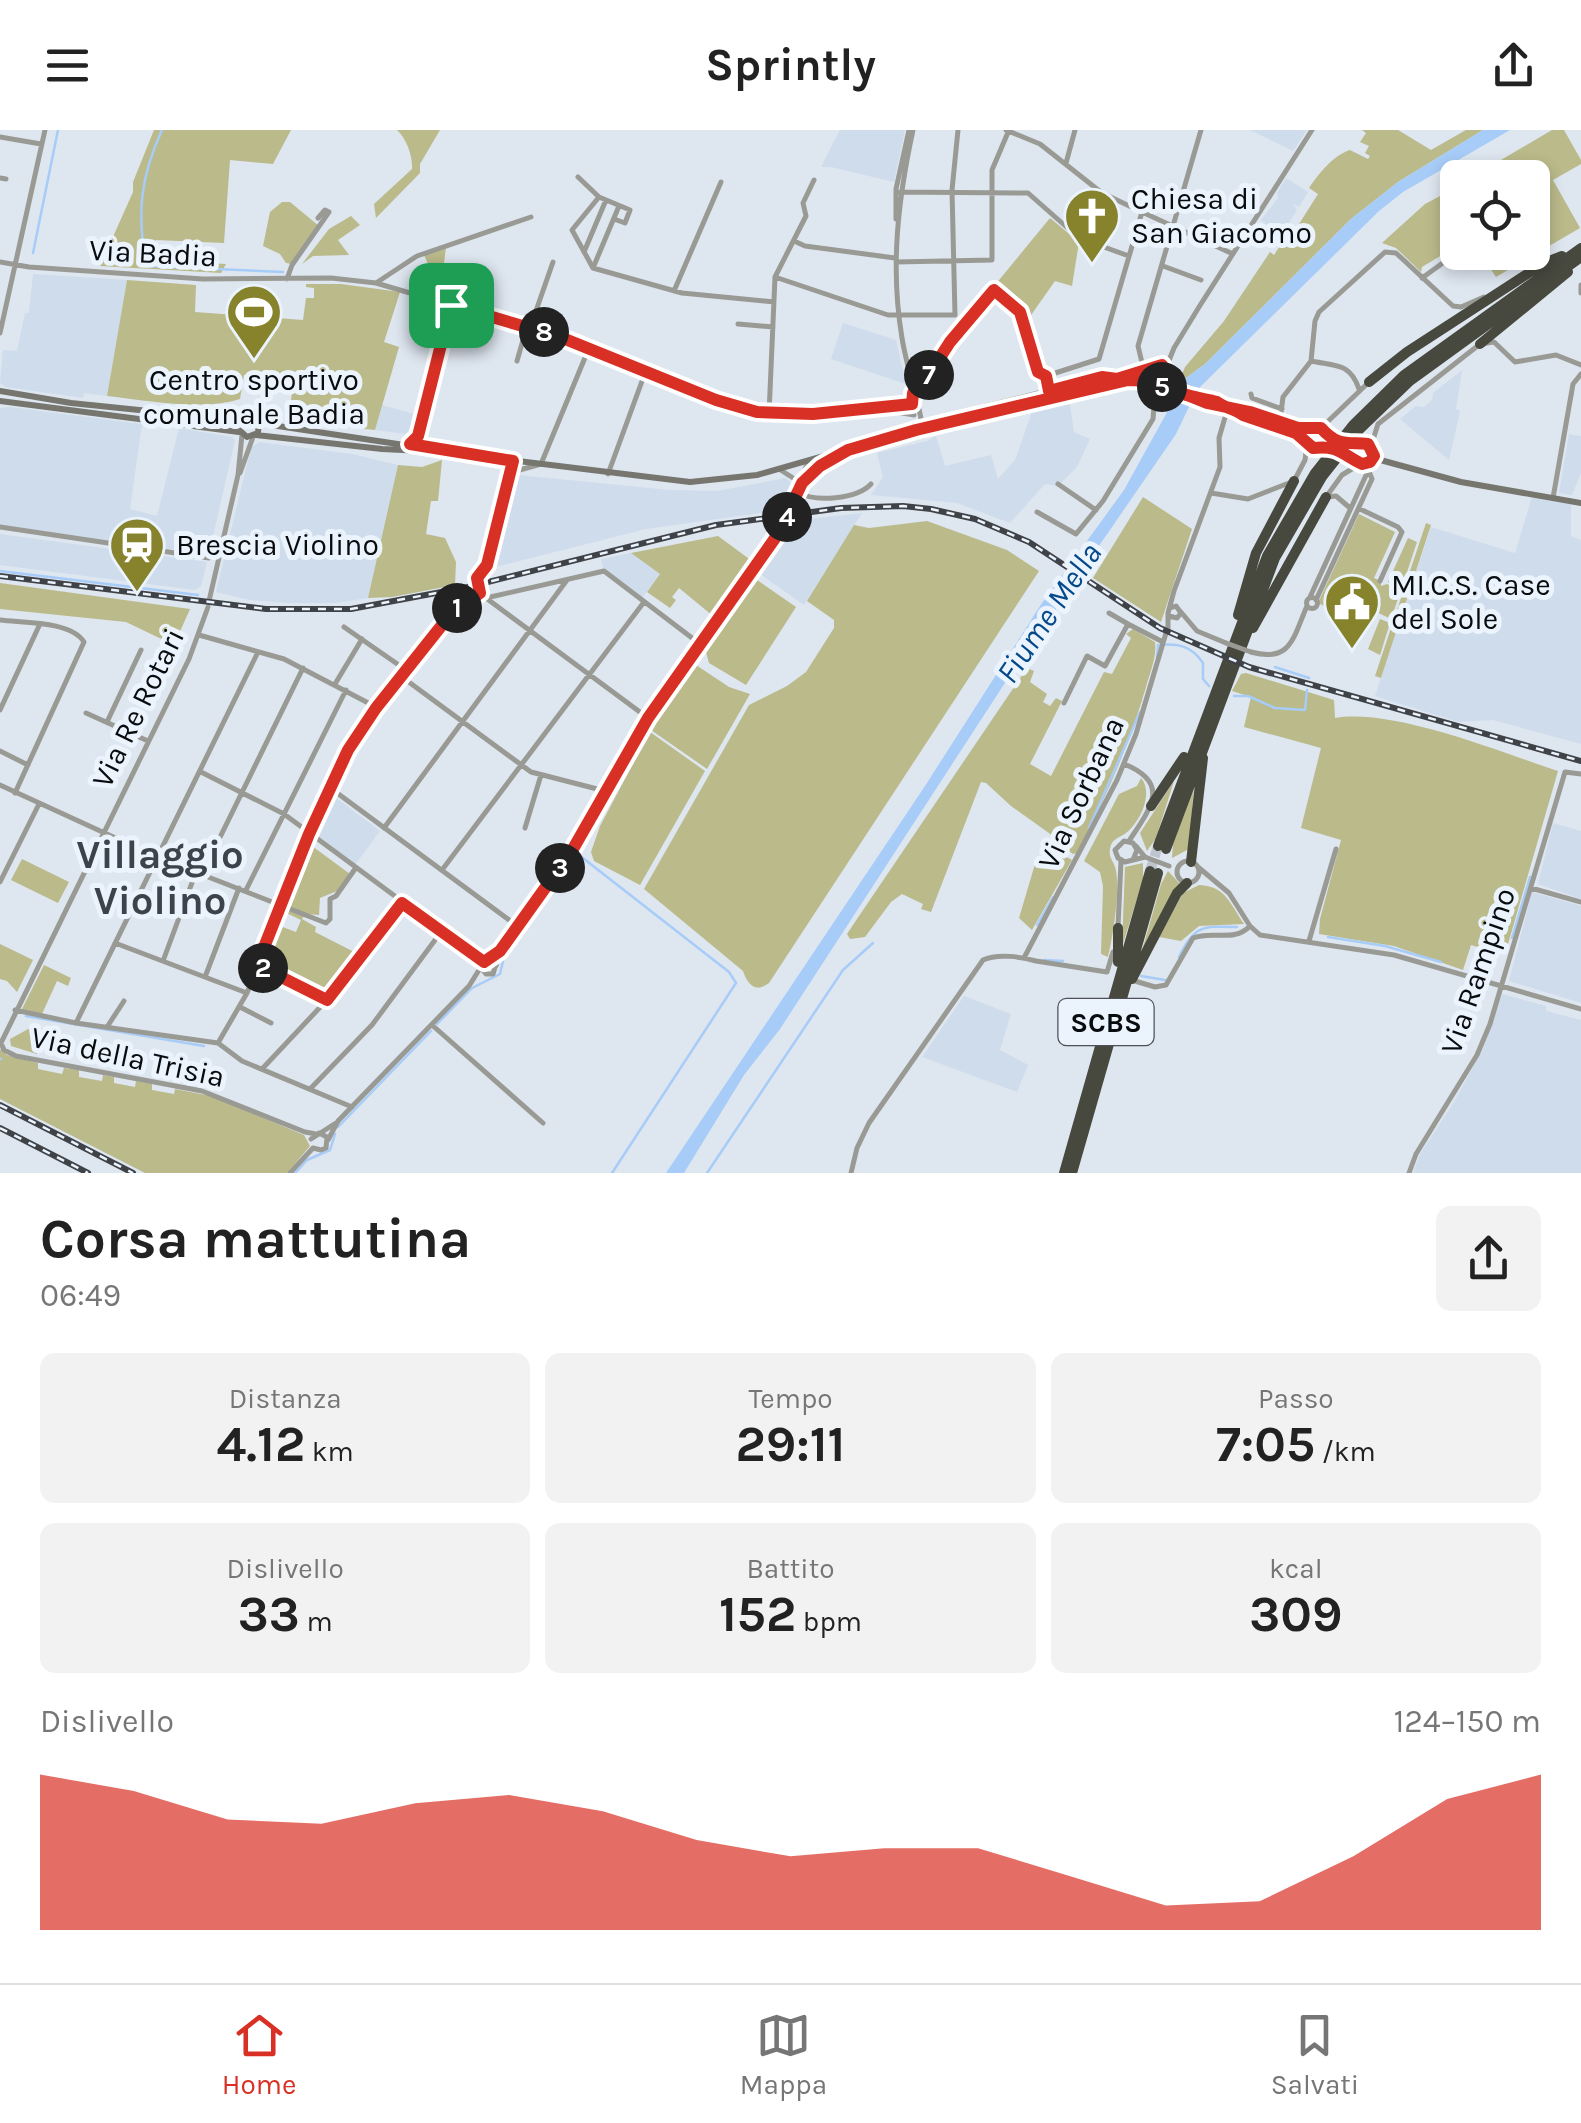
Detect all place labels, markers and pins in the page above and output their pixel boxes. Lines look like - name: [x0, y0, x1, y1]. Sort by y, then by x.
- place label: Chiesa di San Giacomo: [1131, 181, 1312, 251]
- church icon: Chiesa di San Giacomo: [1062, 186, 1122, 265]
- pin: [409, 263, 494, 348]
- sports icon: Centro sportivo comunale Badia: [224, 282, 284, 361]
- pin: 8: [519, 307, 569, 357]
- pin: 7: [904, 350, 954, 400]
- place label: Centro sportivo comunale Badia: [143, 362, 365, 432]
- pin: 5: [1137, 362, 1187, 412]
- pin: 4: [762, 492, 812, 542]
- station icon: Brescia Violino: [107, 515, 167, 594]
- place label: Brescia Violino: [176, 527, 379, 563]
- place label: MI.C.S. Case del Sole: [1391, 567, 1551, 637]
- public building icon: MI.C.S. Case del Sole: [1322, 572, 1382, 651]
- pin: 1: [432, 583, 482, 633]
- pin: 3: [535, 843, 585, 893]
- pin: 2: [238, 943, 288, 993]

